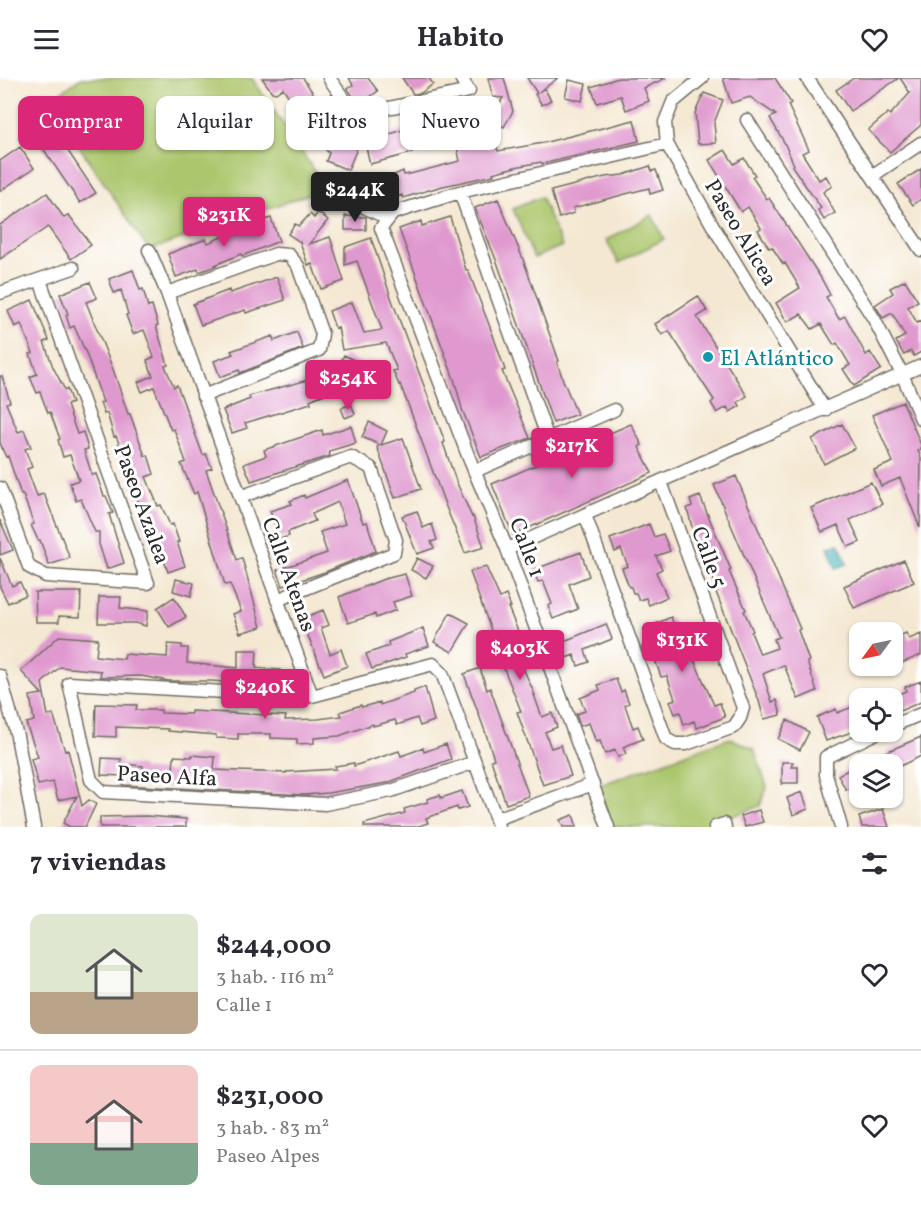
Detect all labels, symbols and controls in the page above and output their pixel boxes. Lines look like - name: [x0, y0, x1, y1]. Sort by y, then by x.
- text: Habito: [417, 20, 504, 58]
- icon: menu: [30, 23, 63, 56]
- icon: heart: [858, 23, 891, 56]
- chip: Comprar: [18, 96, 144, 150]
- chip: Alquilar: [156, 96, 274, 150]
- chip: Filtros: [286, 96, 388, 150]
- chip: Nuevo: [400, 96, 501, 150]
- pin: $244K: [313, 172, 397, 223]
- street label: Paseo Alicea: [696, 174, 784, 293]
- text: $244K: [325, 177, 385, 205]
- pin: $231K: [182, 197, 266, 248]
- text: $231K: [197, 202, 251, 230]
- place label: El Atlántico: [720, 344, 834, 375]
- marker: El Atlántico: [701, 350, 715, 364]
- pin: $254K: [306, 360, 390, 411]
- text: $254K: [319, 365, 377, 393]
- pin: $217K: [530, 428, 614, 479]
- text: $217K: [545, 433, 599, 461]
- street label: Paseo Azalea: [105, 441, 177, 569]
- street label: Calle Atenas: [253, 513, 323, 636]
- street label: Calle 1: [500, 513, 551, 582]
- street label: Calle 5: [682, 523, 733, 593]
- pin: $131K: [640, 622, 724, 673]
- north arrow: [849, 622, 903, 676]
- map controls: [849, 622, 903, 808]
- text: $131K: [656, 627, 708, 655]
- pin: $403K: [478, 630, 562, 681]
- text: $403K: [490, 635, 550, 663]
- pin: $240K: [223, 669, 307, 720]
- text: $240K: [235, 674, 295, 702]
- button: locate: [849, 688, 903, 742]
- button: layers: [849, 754, 903, 808]
- street label: Paseo Alfa: [116, 759, 218, 796]
- text: 7 viviendas: [30, 845, 166, 881]
- icon: filters: [858, 847, 891, 880]
- text: $244,000: [216, 928, 331, 964]
- icon: home: [78, 938, 150, 1010]
- icon: heart: [858, 958, 891, 991]
- text: 3 hab. · 116 m²: [216, 964, 334, 992]
- text: Calle 1: [216, 992, 272, 1020]
- text: $231,000: [216, 1079, 323, 1115]
- icon: home: [78, 1089, 150, 1161]
- icon: heart: [858, 1109, 891, 1142]
- text: 3 hab. · 83 m²: [216, 1115, 329, 1143]
- text: Paseo Alpes: [216, 1143, 320, 1171]

